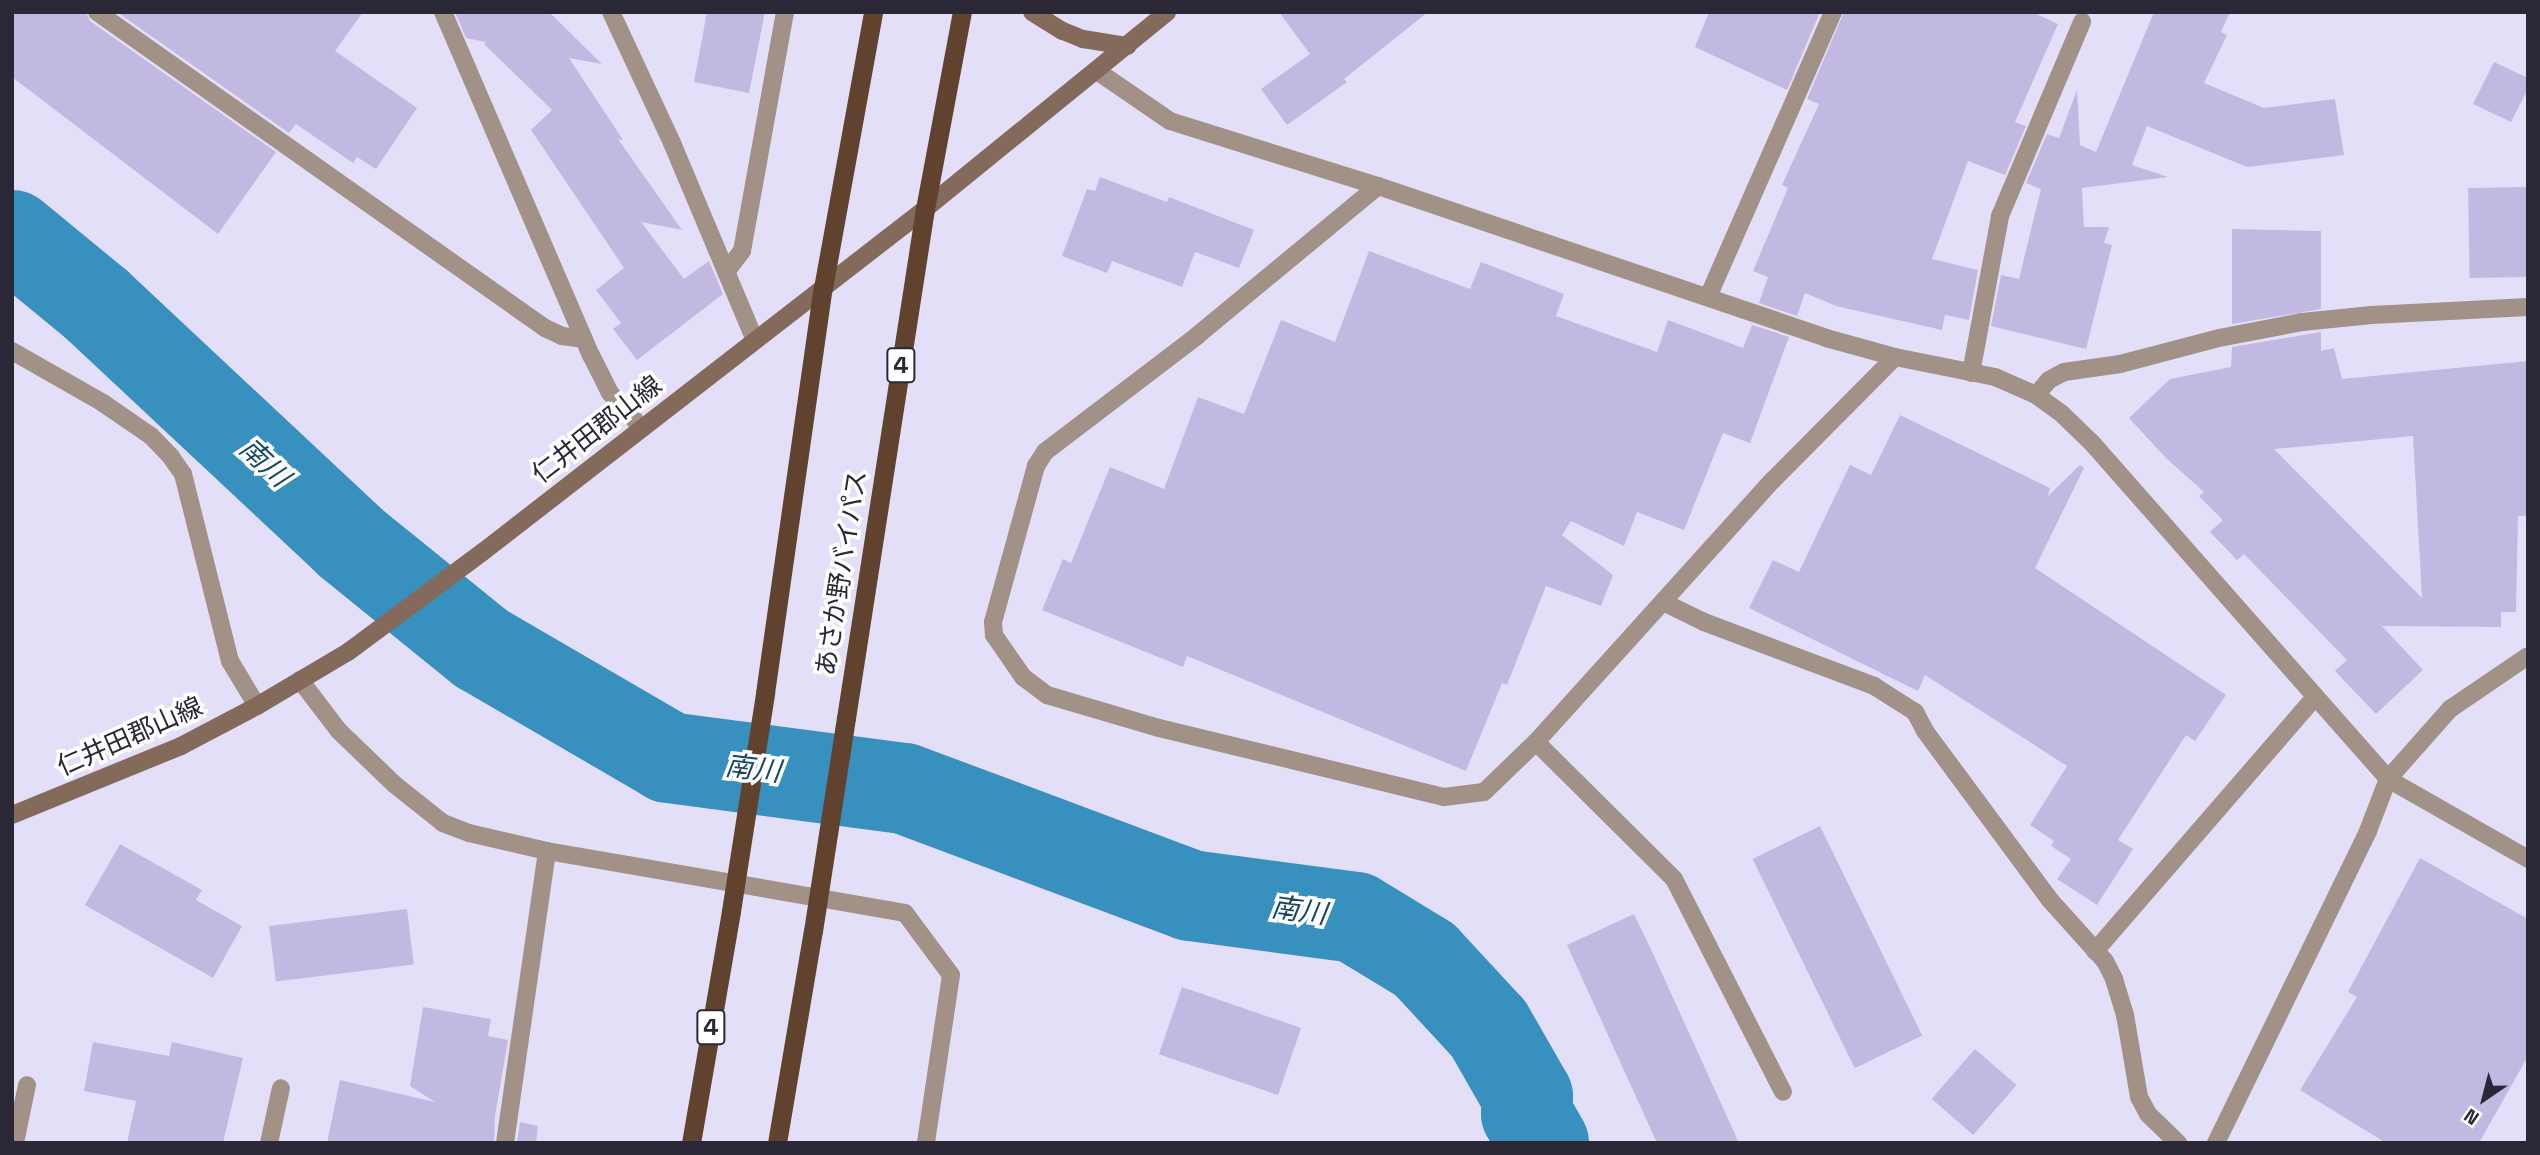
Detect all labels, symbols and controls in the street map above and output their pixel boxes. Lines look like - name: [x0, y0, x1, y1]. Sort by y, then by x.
- road number: 4: [885, 344, 917, 386]
- street label: 仁井田郡山線: [526, 370, 668, 490]
- water label: 南川: [233, 431, 297, 493]
- street label: あさか野バイパス: [810, 468, 874, 678]
- street label: 仁井田郡山線: [52, 691, 208, 783]
- water label: 南川: [723, 748, 783, 788]
- water label: 南川: [1269, 889, 1329, 931]
- road number: 4: [695, 1007, 727, 1048]
- north arrow: [2449, 1064, 2519, 1134]
- text: N: [2459, 1103, 2484, 1131]

